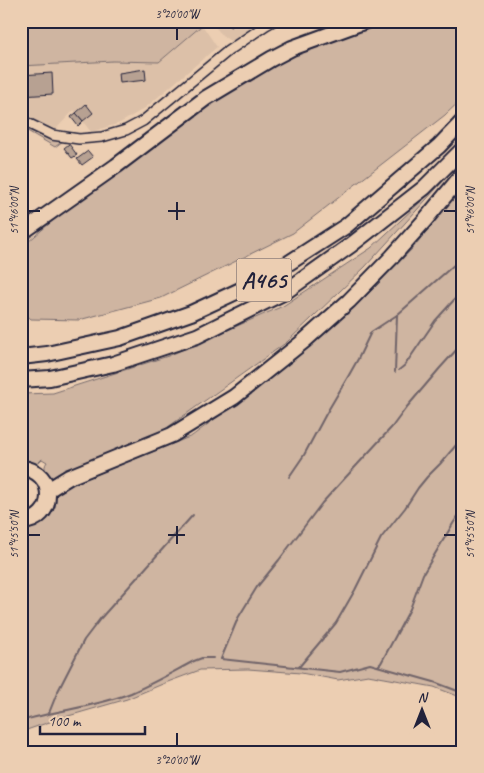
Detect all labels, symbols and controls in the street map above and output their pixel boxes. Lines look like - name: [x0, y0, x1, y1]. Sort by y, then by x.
- text: 3°20'00"W: [155, 6, 201, 22]
- text: 51°46'00"N: [6, 186, 22, 235]
- text: 51°46'00"N: [462, 186, 478, 235]
- road number: A465: [236, 258, 292, 302]
- text: 51°45'50"N: [6, 510, 22, 559]
- text: 51°45'50"N: [462, 510, 478, 559]
- north arrow: [396, 686, 446, 736]
- text: N: [418, 689, 429, 706]
- scale bar: [40, 703, 145, 735]
- text: 100 m: [48, 712, 82, 731]
- text: 3°20'00"W: [155, 752, 201, 768]

